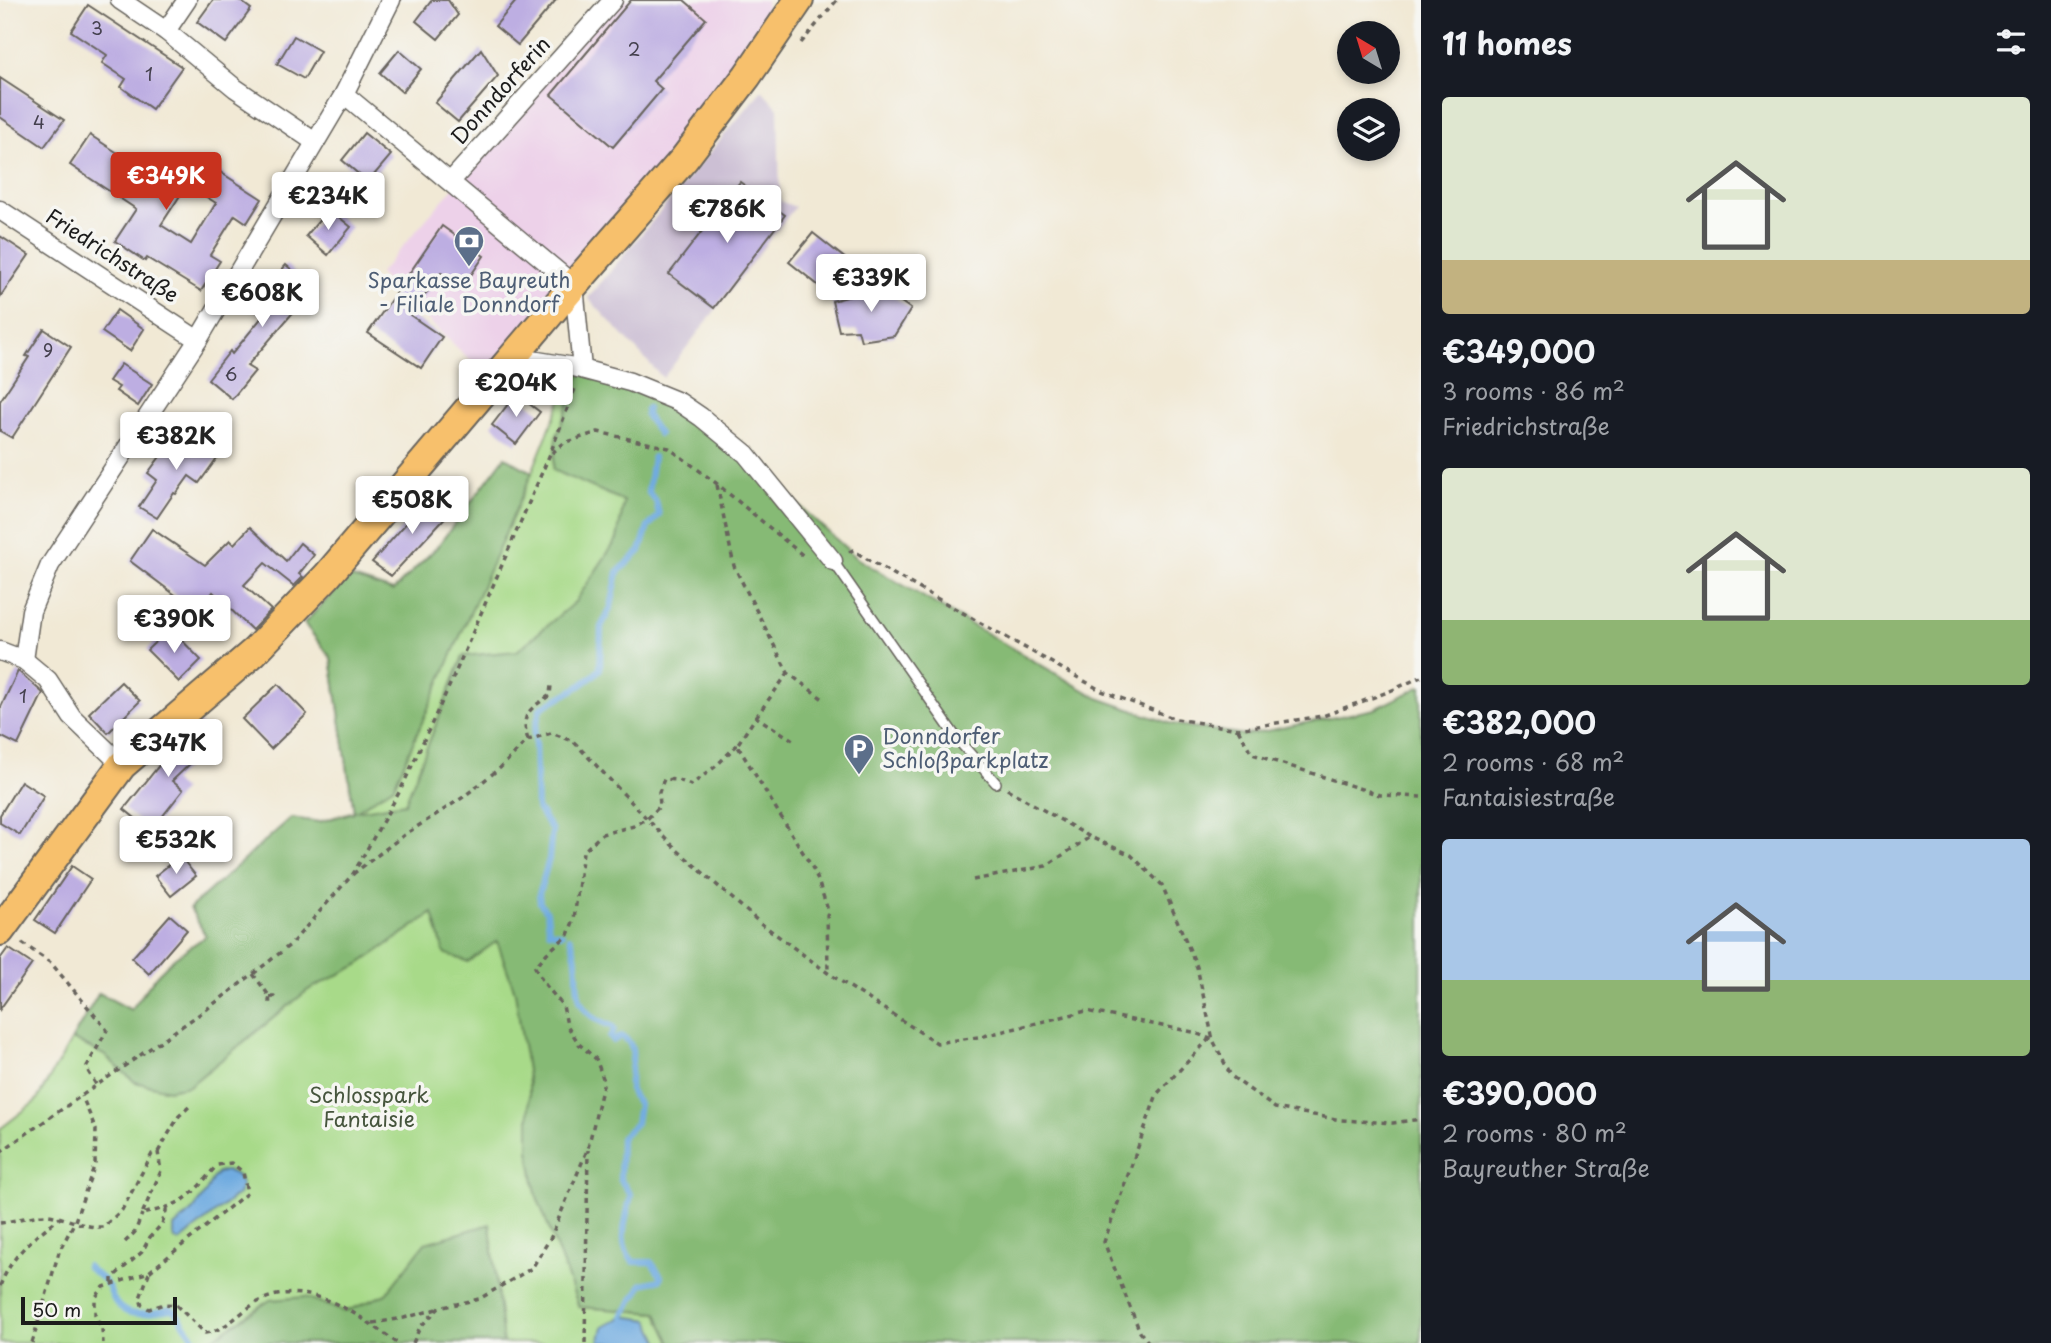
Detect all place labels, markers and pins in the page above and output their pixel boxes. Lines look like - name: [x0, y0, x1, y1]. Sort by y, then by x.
- pin: €349K: [117, 152, 215, 212]
- pin: €234K: [279, 173, 377, 232]
- pin: €786K: [678, 186, 776, 245]
- bank icon: Sparkasse Bayreuth - Filiale Donndorf: [452, 224, 486, 268]
- pin: €339K: [822, 254, 920, 314]
- place label: Sparkasse Bayreuth - Filiale Donndorf: [367, 263, 571, 319]
- pin: €608K: [213, 270, 311, 329]
- pin: €204K: [467, 360, 565, 419]
- pin: €382K: [127, 412, 225, 472]
- pin: €508K: [363, 476, 461, 536]
- pin: €390K: [125, 596, 223, 655]
- place label: Donndorfer Schloßparkplatz: [882, 719, 1049, 775]
- pin: €347K: [119, 720, 217, 779]
- parking icon: Donndorfer Schloßparkplatz: [842, 732, 876, 776]
- pin: €532K: [127, 816, 225, 876]

